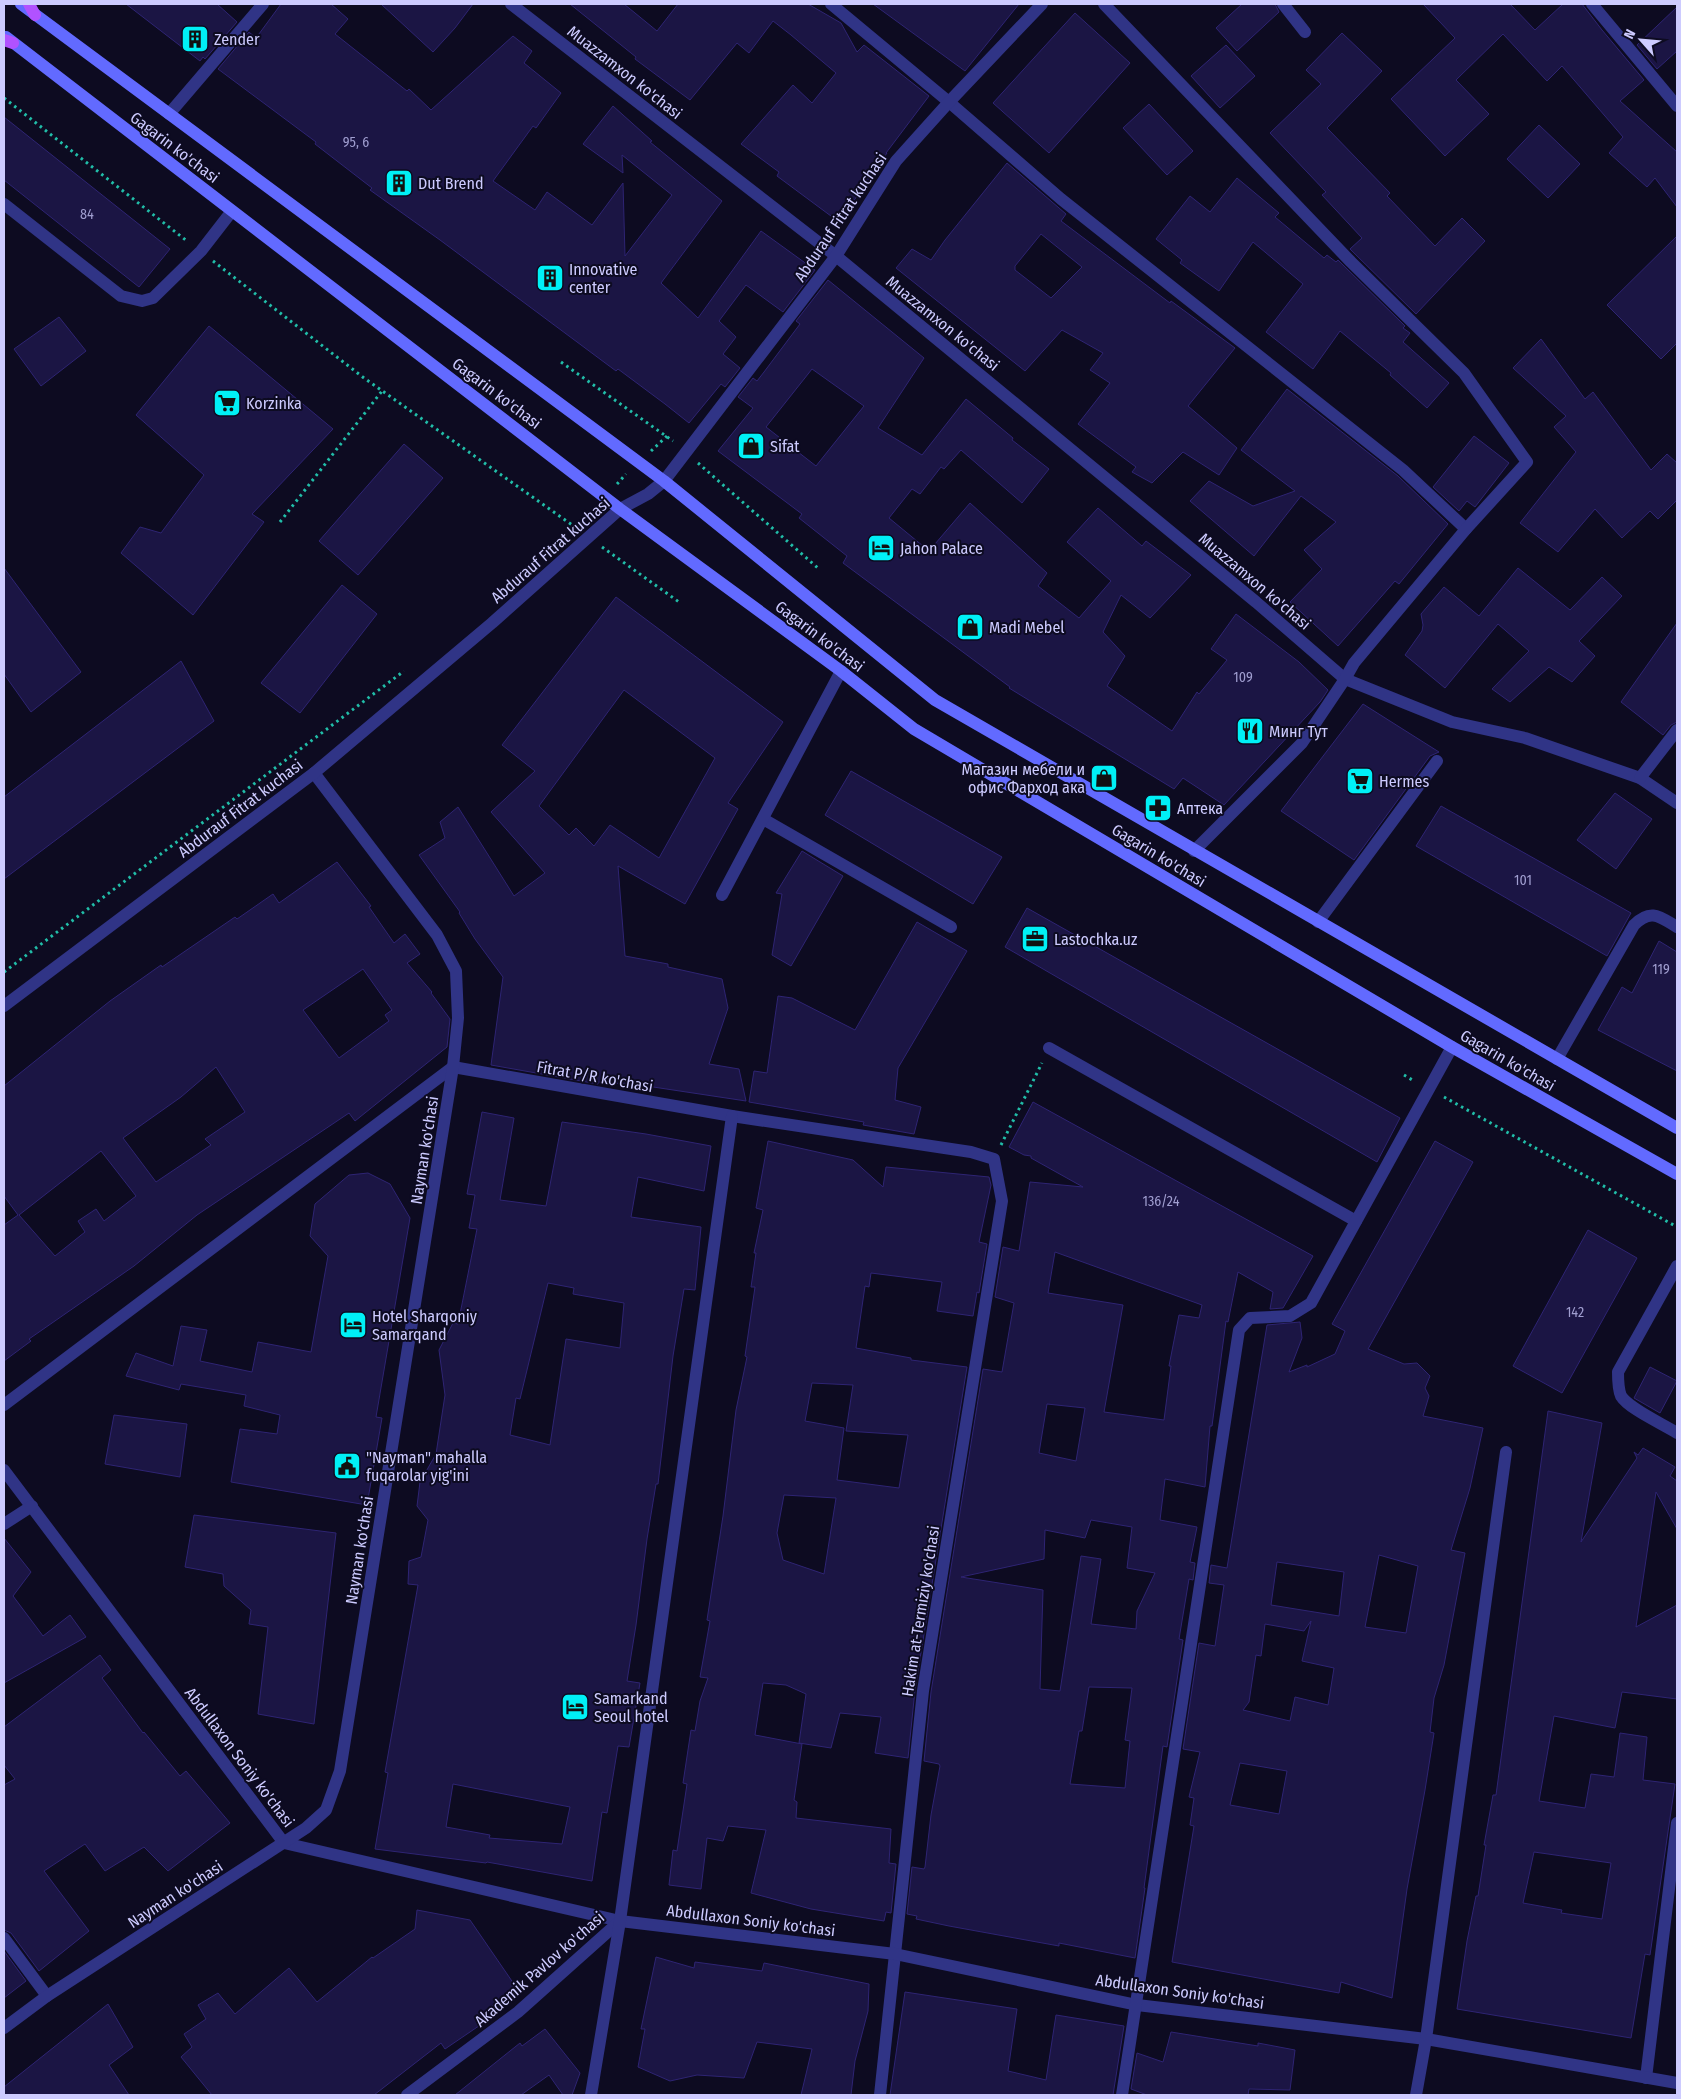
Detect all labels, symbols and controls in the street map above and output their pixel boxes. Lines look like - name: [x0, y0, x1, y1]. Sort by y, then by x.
- north arrow: [1616, 15, 1666, 65]
- street label: Muazzamxon ko'chasi: [564, 22, 686, 123]
- building icon: Zender: [180, 24, 210, 54]
- text: N: [1620, 27, 1639, 42]
- place label: Zender: [214, 30, 260, 49]
- street label: Gagarin ko'chasi: [127, 108, 223, 187]
- house number: 95, 6: [343, 134, 369, 151]
- street label: Abdurauf Fitrat kuchasi: [790, 149, 891, 285]
- building icon: Dut Brend: [384, 168, 414, 198]
- place label: Dut Brend: [418, 174, 483, 193]
- house number: 84: [80, 206, 94, 223]
- place label: Innovative center: [569, 260, 637, 297]
- building icon: Innovative center: [535, 263, 565, 293]
- street label: Muazzamxon ko'chasi: [882, 272, 1003, 375]
- street label: Gagarin ko'chasi: [449, 354, 545, 433]
- supermarket icon: Korzinka: [212, 388, 242, 418]
- place label: Korzinka: [246, 394, 302, 413]
- shop icon: Sifat: [736, 431, 766, 461]
- place label: Sifat: [770, 437, 800, 456]
- street label: Abdurauf Fitrat kuchasi: [487, 494, 614, 607]
- street label: Muazzamxon ko'chasi: [1195, 529, 1314, 634]
- hotel icon: Jahon Palace: [866, 533, 896, 563]
- place label: Jahon Palace: [900, 539, 983, 558]
- street label: Gagarin ko'chasi: [772, 597, 868, 676]
- shop icon: Madi Mebel: [955, 612, 985, 642]
- place label: Madi Mebel: [989, 618, 1065, 637]
- house number: 109: [1233, 669, 1253, 686]
- restaurant icon: Минг Тут: [1235, 716, 1265, 746]
- place label: Минг Тут: [1269, 722, 1328, 741]
- street label: Abdurauf Fitrat kuchasi: [174, 755, 306, 861]
- place label: Магазин мебели и офис Фарход ака: [962, 760, 1085, 797]
- shop icon: Магазин мебели и офис Фарход ака: [1089, 763, 1119, 793]
- supermarket icon: Hermes: [1345, 766, 1375, 796]
- place label: Hermes: [1379, 772, 1429, 791]
- pharmacy icon: Аптека: [1143, 793, 1173, 823]
- place label: Аптека: [1177, 799, 1223, 818]
- street label: Gagarin ko'chasi: [1108, 820, 1209, 891]
- house number: 101: [1514, 872, 1532, 889]
- office icon: Lastochka.uz: [1020, 924, 1050, 954]
- place label: Lastochka.uz: [1054, 930, 1137, 949]
- house number: 119: [1652, 961, 1670, 978]
- street label: Gagarin ko'chasi: [1457, 1026, 1559, 1095]
- street label: Fitrat P/R ko'chasi: [535, 1057, 655, 1096]
- street label: Nayman ko'chasi: [407, 1095, 442, 1206]
- house number: 136/24: [1142, 1193, 1180, 1210]
- house number: 142: [1566, 1304, 1584, 1321]
- place label: Hotel Sharqoniy Samarqand: [372, 1307, 478, 1344]
- hotel icon: Hotel Sharqoniy Samarqand: [338, 1310, 368, 1340]
- place label: "Nayman" mahalla fuqarolar yig'ini: [366, 1448, 487, 1485]
- public building icon: "Nayman" mahalla fuqarolar yig'ini: [332, 1451, 362, 1481]
- street label: Nayman ko'chasi: [342, 1495, 377, 1606]
- street label: Hakim at-Termiziy ko'chasi: [898, 1524, 943, 1698]
- street label: Abdullaxon Soniy ko'chasi: [181, 1684, 298, 1831]
- place label: Samarkand Seoul hotel: [594, 1689, 669, 1726]
- hotel icon: Samarkand Seoul hotel: [560, 1692, 590, 1722]
- street label: Nayman ko'chasi: [124, 1857, 226, 1932]
- street label: Abdullaxon Soniy ko'chasi: [666, 1901, 836, 1940]
- street label: Akademik Pavlov ko'chasi: [471, 1908, 608, 2031]
- street label: Abdullaxon Soniy ko'chasi: [1095, 1970, 1265, 2013]

